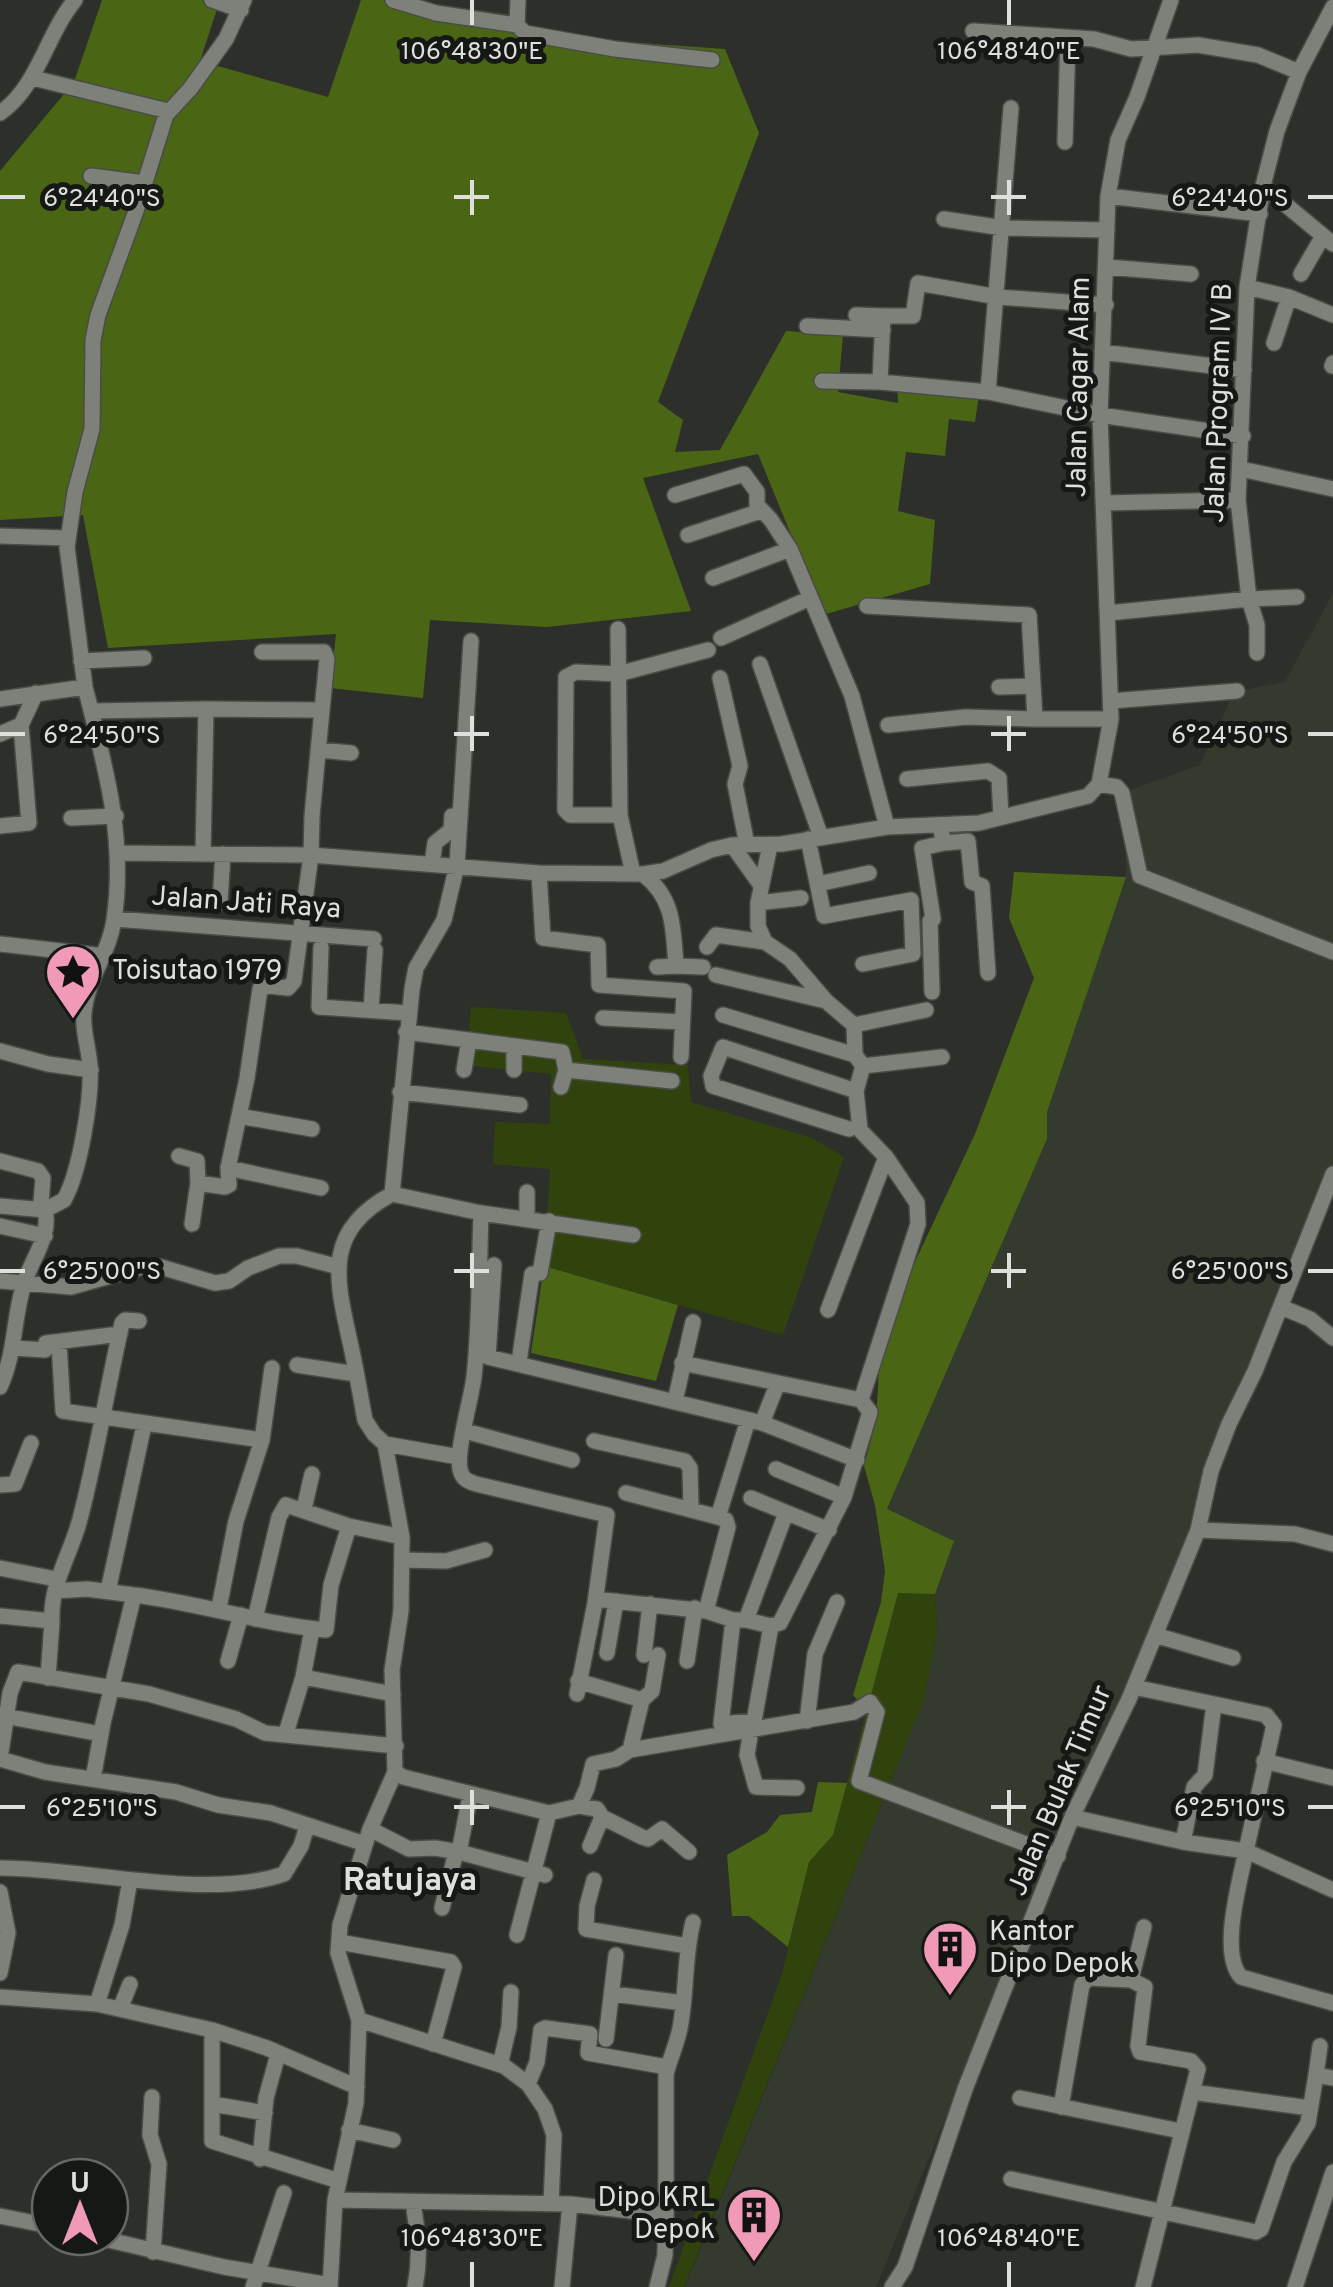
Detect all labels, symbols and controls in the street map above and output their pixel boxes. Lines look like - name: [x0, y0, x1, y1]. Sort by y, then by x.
- text: 106°48'30"E: [401, 37, 543, 69]
- text: 106°48'40"E: [937, 37, 1081, 69]
- text: 6°24'40"S: [43, 184, 161, 216]
- text: 6°24'40"S: [1171, 184, 1289, 216]
- street label: Jalan Cagar Alam: [1060, 276, 1100, 498]
- street label: Jalan Program IV B: [1198, 282, 1242, 524]
- text: 6°24'50"S: [43, 721, 161, 753]
- text: 6°24'50"S: [1171, 721, 1289, 753]
- street label: Jalan Jati Raya: [150, 879, 342, 929]
- place icon: Toisutao 1979: [43, 942, 103, 1021]
- place label: Toisutao 1979: [112, 954, 282, 990]
- text: 6°25'00"S: [43, 1257, 161, 1289]
- text: 6°25'00"S: [1171, 1257, 1289, 1289]
- street label: Jalan Bulak Timur: [1000, 1680, 1122, 1902]
- text: 6°25'10"S: [46, 1794, 158, 1826]
- text: 6°25'10"S: [1174, 1794, 1286, 1826]
- district label: Ratujaya: [343, 1862, 477, 1902]
- place label: Kantor Dipo Depok: [989, 1915, 1135, 1983]
- building icon: Kantor Dipo Depok: [920, 1919, 980, 1998]
- north arrow: [30, 2157, 130, 2257]
- text: U: [70, 2167, 90, 2203]
- place label: Dipo KRL Depok: [598, 2181, 715, 2249]
- building icon: Dipo KRL Depok: [724, 2185, 784, 2264]
- text: 106°48'30"E: [401, 2224, 543, 2256]
- text: 106°48'40"E: [937, 2224, 1081, 2256]

